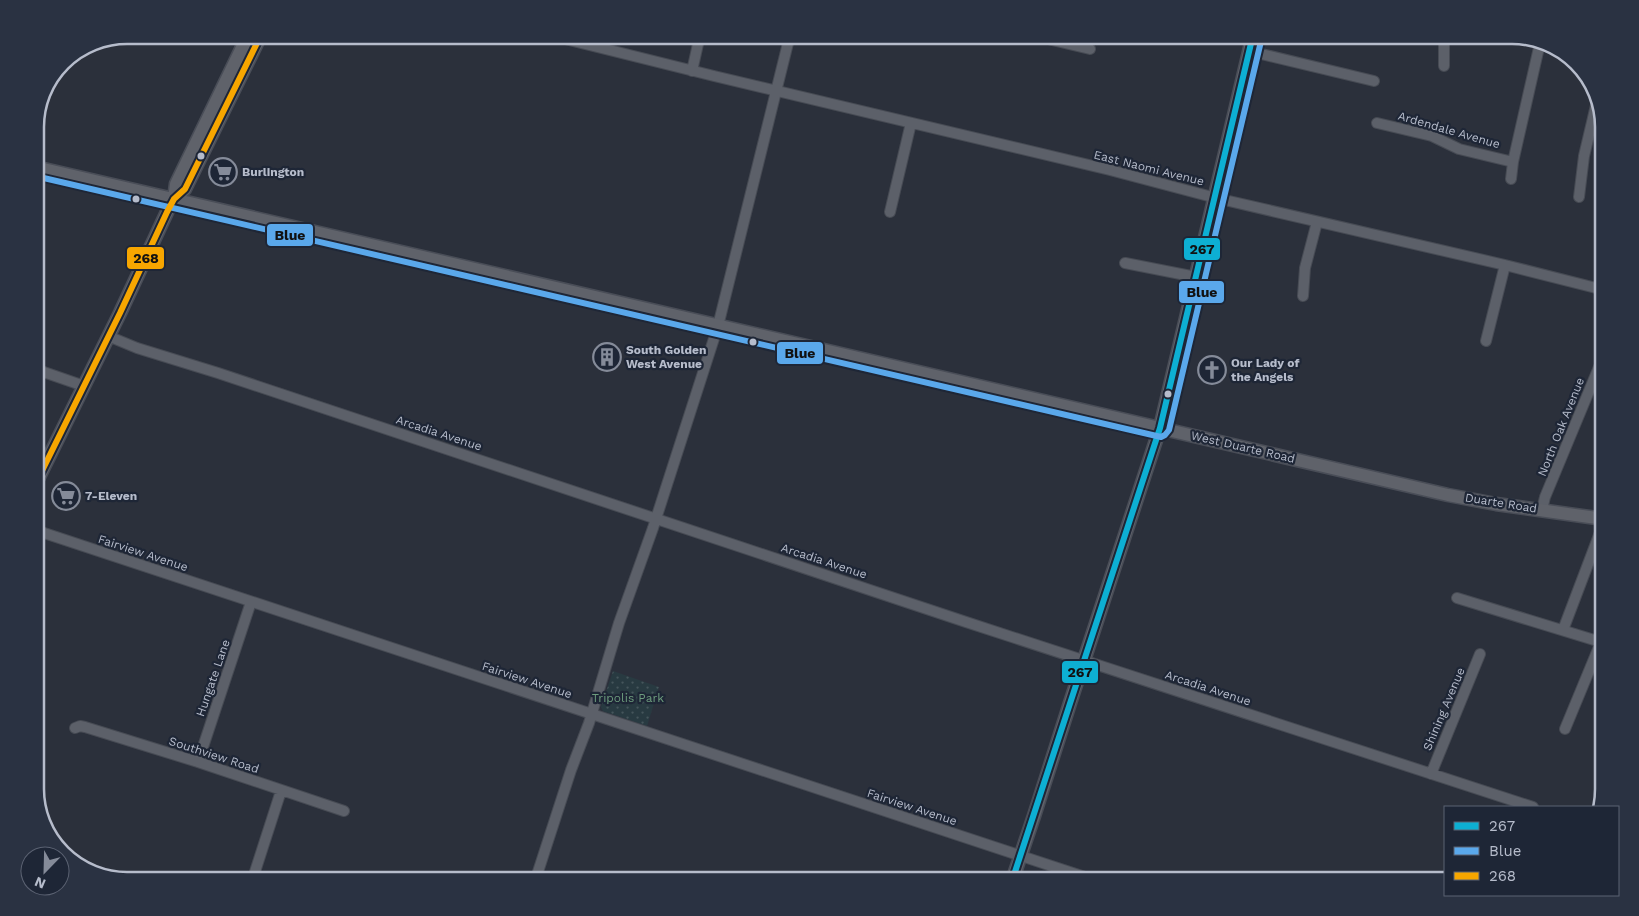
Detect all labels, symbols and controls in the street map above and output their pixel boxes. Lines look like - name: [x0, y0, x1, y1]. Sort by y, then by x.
- street label: Ardendale Avenue: [1396, 109, 1502, 151]
- street label: East Naomi Avenue: [1092, 148, 1206, 189]
- unlabelled marker: [196, 151, 206, 161]
- supermarket icon: Burlington: [208, 157, 238, 187]
- place label: Burlington: [242, 165, 304, 179]
- unlabelled marker: [131, 194, 141, 204]
- line badge: Blue: [266, 223, 314, 247]
- text: Blue: [275, 227, 305, 243]
- line badge: 267: [1183, 237, 1221, 261]
- text: 267: [1189, 241, 1215, 257]
- line badge: 268: [126, 246, 165, 270]
- text: 268: [133, 250, 159, 266]
- line badge: Blue: [1178, 280, 1225, 304]
- text: Blue: [1187, 284, 1217, 300]
- unlabelled marker: [748, 337, 758, 347]
- line badge: Blue: [776, 341, 824, 365]
- building icon: South Golden West Avenue: [592, 342, 622, 372]
- place label: South Golden West Avenue: [626, 343, 706, 371]
- text: Blue: [785, 345, 815, 361]
- church icon: Our Lady of the Angels: [1197, 355, 1227, 385]
- place label: Our Lady of the Angels: [1231, 356, 1299, 384]
- street label: North Oak Avenue: [1535, 375, 1587, 478]
- unlabelled marker: [1163, 389, 1173, 399]
- street label: Arcadia Avenue: [394, 413, 484, 453]
- street label: West Duarte Road: [1190, 428, 1296, 466]
- supermarket icon: 7-Eleven: [51, 481, 81, 511]
- place label: 7-Eleven: [85, 489, 137, 503]
- street label: Duarte Road: [1464, 490, 1538, 516]
- street label: Fairview Avenue: [96, 532, 190, 574]
- street label: Arcadia Avenue: [779, 541, 869, 581]
- street label: Hungate Lane: [193, 637, 233, 719]
- street label: Fairview Avenue: [480, 659, 574, 701]
- line badge: 267: [1061, 660, 1099, 684]
- text: 267: [1067, 664, 1093, 680]
- street label: Shining Avenue: [1420, 665, 1468, 753]
- street label: Arcadia Avenue: [1163, 668, 1253, 708]
- park label: Tripolis Park: [592, 691, 664, 705]
- street label: Southview Road: [167, 734, 261, 776]
- street label: Fairview Avenue: [865, 786, 959, 828]
- legend: [1444, 806, 1619, 896]
- text: 267: [1489, 817, 1515, 835]
- text: Blue: [1489, 842, 1521, 860]
- north arrow: [20, 846, 70, 896]
- text: 268: [1489, 867, 1516, 885]
- text: N: [32, 874, 48, 892]

